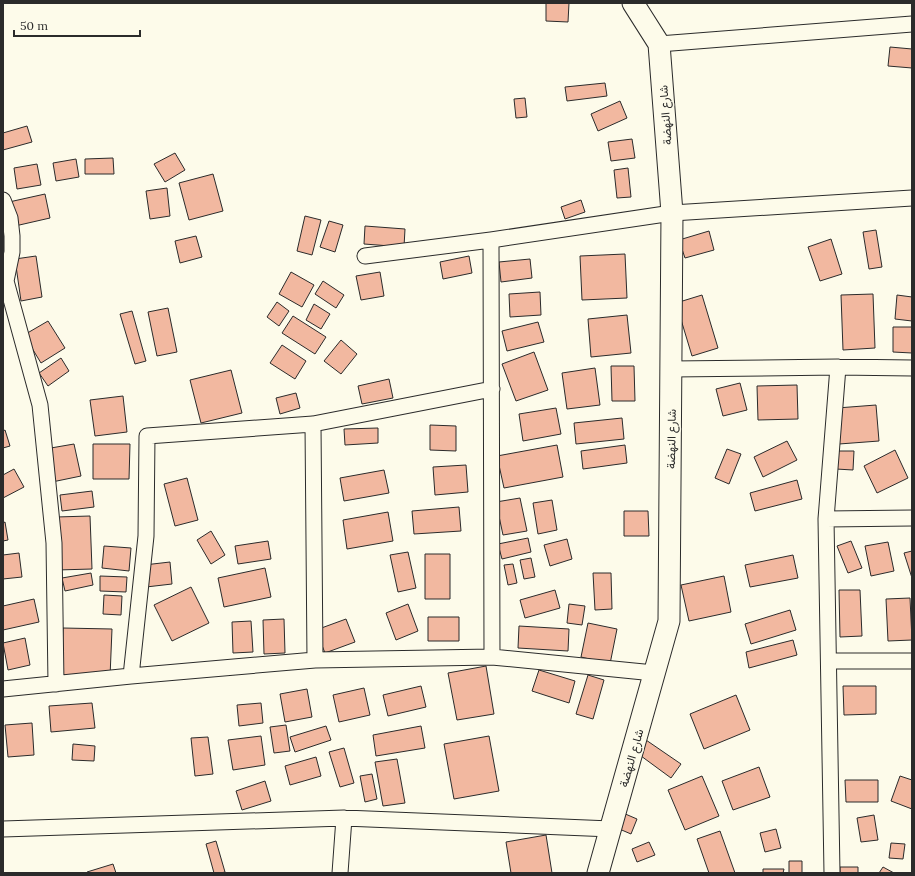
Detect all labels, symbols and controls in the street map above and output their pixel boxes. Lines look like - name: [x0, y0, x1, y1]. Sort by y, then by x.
- scale bar: [14, 12, 140, 38]
- text: 50 m: [20, 18, 48, 33]
- street label: شارع النهضة: [655, 84, 677, 145]
- street label: شارع النهضة: [663, 409, 681, 469]
- street label: شارع النهضة: [616, 727, 648, 790]

